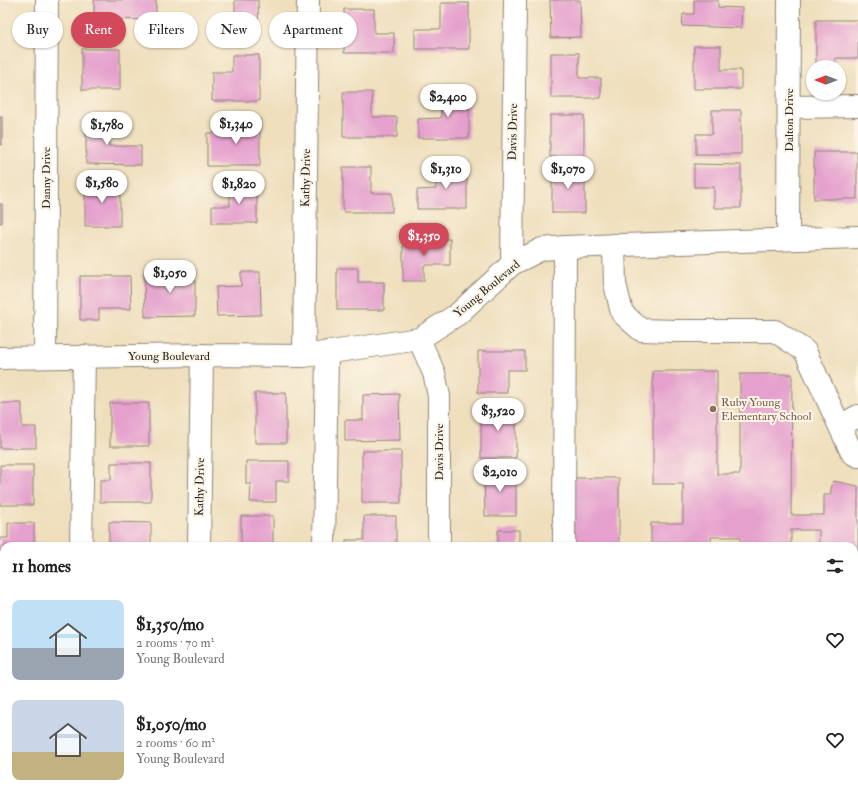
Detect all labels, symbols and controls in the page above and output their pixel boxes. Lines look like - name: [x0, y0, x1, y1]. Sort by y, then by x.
- chip: Buy: [12, 12, 63, 48]
- chip: Rent: [71, 12, 126, 48]
- chip: Filters: [134, 12, 198, 48]
- chip: New: [206, 12, 261, 48]
- chip: Apartment: [269, 12, 357, 48]
- north arrow: [806, 60, 846, 100]
- map controls: [806, 60, 846, 100]
- pin: $2,400: [415, 84, 481, 118]
- street label: Dalton Drive: [782, 88, 797, 152]
- text: $2,400: [429, 89, 467, 105]
- street label: Davis Drive: [505, 103, 521, 161]
- pin: $1,340: [203, 111, 269, 145]
- pin: $1,780: [74, 112, 140, 146]
- text: $1,340: [219, 116, 253, 132]
- text: $1,780: [90, 117, 124, 133]
- street label: Danny Drive: [39, 147, 54, 209]
- street label: Kathy Drive: [298, 149, 314, 207]
- pin: $1,310: [413, 156, 479, 190]
- pin: $1,070: [535, 156, 601, 190]
- text: $1,310: [430, 161, 462, 177]
- text: $1,070: [551, 161, 585, 177]
- pin: $1,580: [69, 170, 135, 204]
- pin: $1,820: [206, 171, 272, 205]
- text: $1,580: [85, 175, 119, 191]
- text: $1,820: [222, 176, 256, 192]
- pin: $1,350: [391, 223, 457, 257]
- text: $1,350: [408, 228, 440, 244]
- street label: Young Boulevard: [451, 257, 523, 321]
- pin: $1,050: [137, 260, 203, 294]
- text: $1,050: [153, 265, 187, 281]
- street label: Young Boulevard: [128, 349, 210, 364]
- place label: Ruby Young Elementary School: [721, 395, 812, 424]
- pin: $3,520: [465, 398, 531, 432]
- text: $3,520: [481, 403, 515, 419]
- marker: Ruby Young Elementary School: [708, 404, 718, 414]
- street label: Davis Drive: [432, 424, 447, 481]
- street label: Kathy Drive: [192, 458, 208, 516]
- pin: $2,010: [467, 459, 533, 493]
- text: $2,010: [483, 464, 517, 480]
- icon: filters: [824, 555, 846, 577]
- text: 11 homes: [12, 556, 71, 577]
- text: $1,350/mo: [136, 614, 204, 635]
- icon: home: [44, 616, 92, 664]
- icon: heart: [824, 629, 846, 651]
- text: 2 rooms · 70 m²: [136, 635, 214, 651]
- text: Young Boulevard: [136, 651, 225, 667]
- text: $1,050/mo: [136, 714, 206, 735]
- icon: home: [44, 716, 92, 764]
- icon: heart: [824, 729, 846, 751]
- text: 2 rooms · 60 m²: [136, 735, 215, 751]
- text: Young Boulevard: [136, 751, 225, 767]

